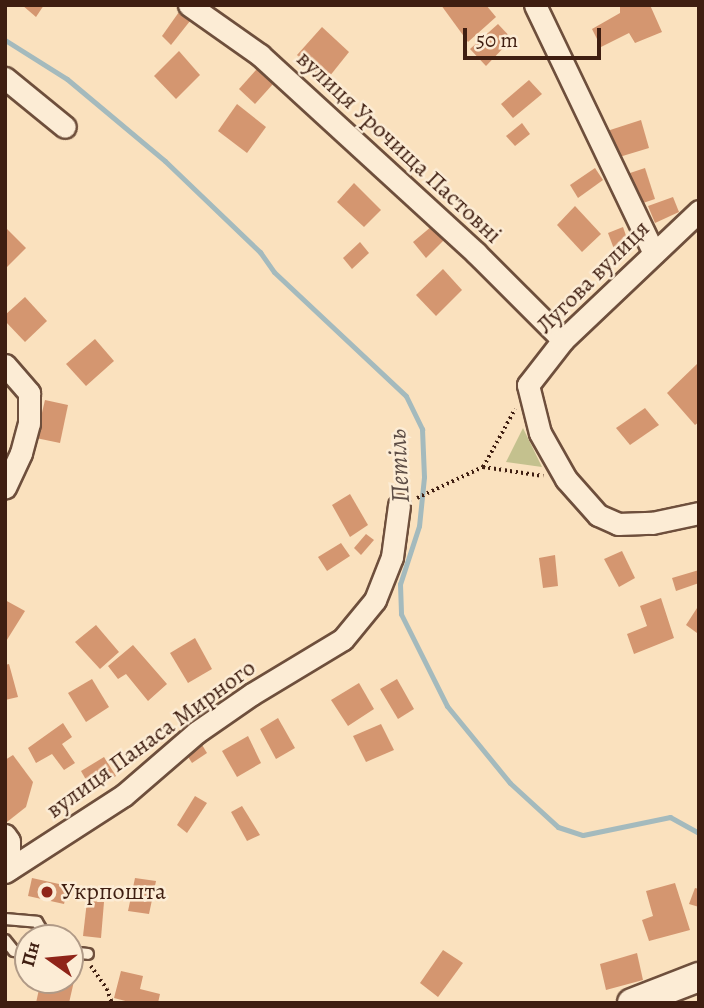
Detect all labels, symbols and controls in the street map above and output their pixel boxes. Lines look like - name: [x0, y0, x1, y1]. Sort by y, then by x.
- scale bar: [466, 14, 604, 58]
- text: 50 m: [476, 26, 518, 54]
- street label: вулиця Урочища Пастовні: [291, 45, 507, 249]
- street label: Лугова вулиця: [530, 214, 656, 340]
- water label: Петіль: [381, 428, 417, 504]
- street label: вулиця Панаса Мирного: [41, 653, 261, 825]
- place label: Укрпошта: [61, 878, 166, 906]
- marker: Укрпошта: [39, 884, 55, 900]
- north arrow: [14, 924, 84, 994]
- text: Пн: [15, 939, 46, 969]

